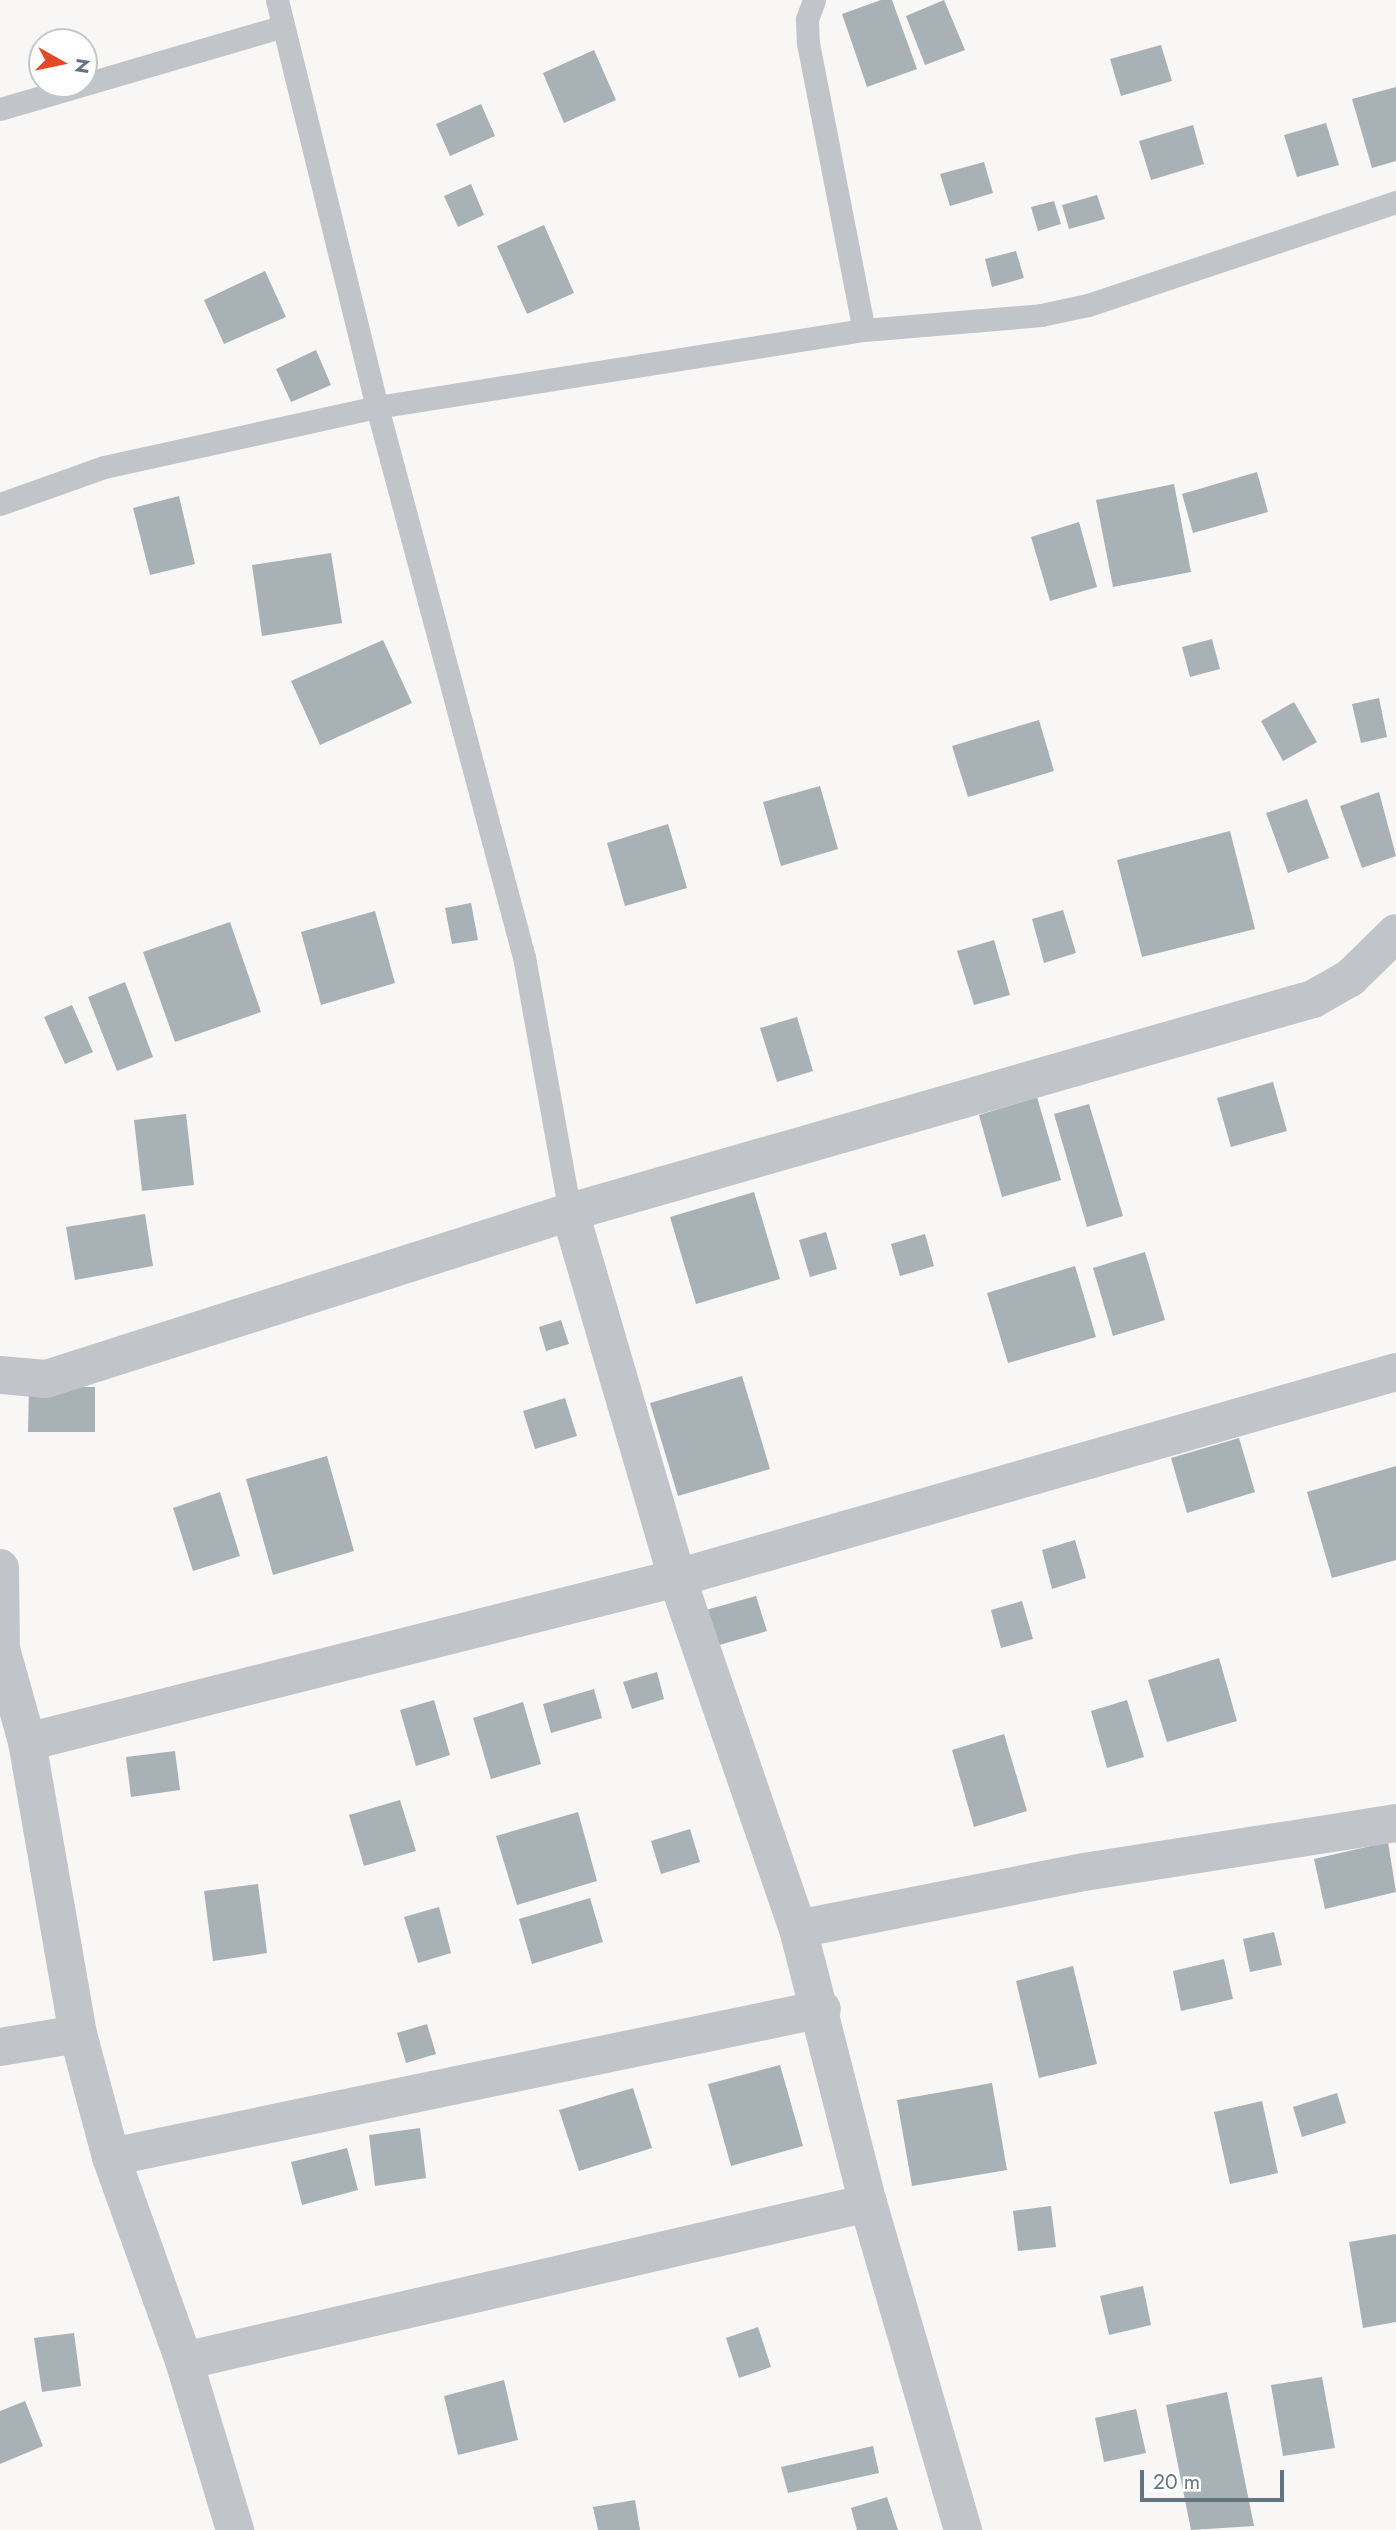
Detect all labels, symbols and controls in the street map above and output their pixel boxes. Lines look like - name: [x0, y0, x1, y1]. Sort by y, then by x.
- north arrow: [28, 28, 98, 98]
- text: N: [68, 56, 97, 76]
- scale bar: [1144, 2456, 1288, 2500]
- text: 20 m: [1153, 2467, 1200, 2497]

